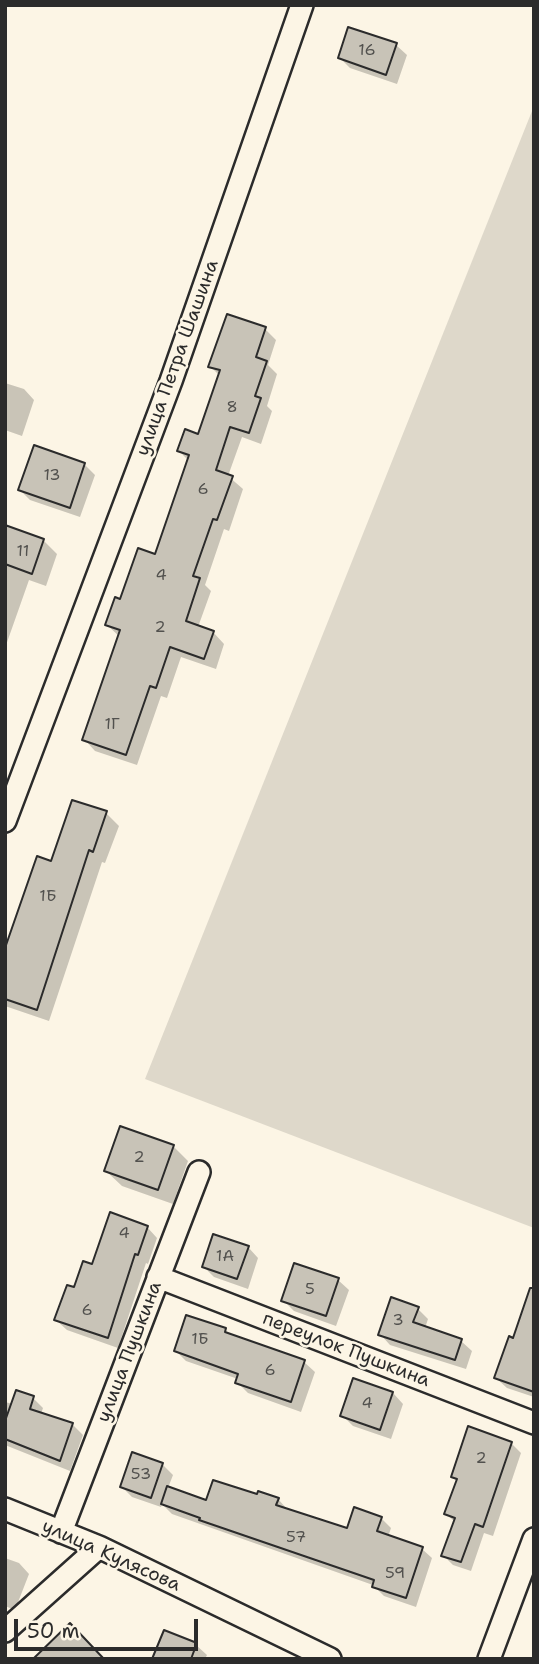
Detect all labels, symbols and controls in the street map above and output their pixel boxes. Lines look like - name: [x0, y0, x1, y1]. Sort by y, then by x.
- house number: 16: [358, 41, 376, 61]
- street label: улица Петра Шашина: [132, 257, 224, 459]
- house number: 8: [226, 398, 238, 418]
- house number: 13: [43, 466, 61, 486]
- house number: 6: [197, 480, 209, 500]
- house number: 11: [17, 542, 29, 562]
- house number: 4: [155, 566, 167, 586]
- house number: 2: [154, 618, 166, 638]
- house number: 1Г: [104, 715, 120, 735]
- house number: 1Б: [39, 887, 57, 907]
- house number: 2: [133, 1148, 145, 1168]
- house number: 4: [118, 1224, 130, 1244]
- house number: 1А: [216, 1247, 234, 1267]
- street label: улица Пушкина: [93, 1278, 167, 1426]
- house number: 5: [305, 1280, 315, 1300]
- house number: 6: [81, 1301, 93, 1321]
- street label: переулок Пушкина: [259, 1308, 433, 1392]
- house number: 3: [392, 1311, 404, 1331]
- house number: 1Б: [191, 1330, 209, 1350]
- house number: 6: [264, 1361, 276, 1381]
- house number: 4: [361, 1394, 373, 1414]
- house number: 2: [475, 1449, 487, 1469]
- house number: 53: [131, 1465, 151, 1485]
- street label: улица Кулясова: [38, 1515, 184, 1597]
- house number: 57: [286, 1528, 306, 1548]
- house number: 59: [385, 1564, 405, 1584]
- scale bar: [18, 1604, 201, 1648]
- text: 50 m: [27, 1617, 80, 1645]

